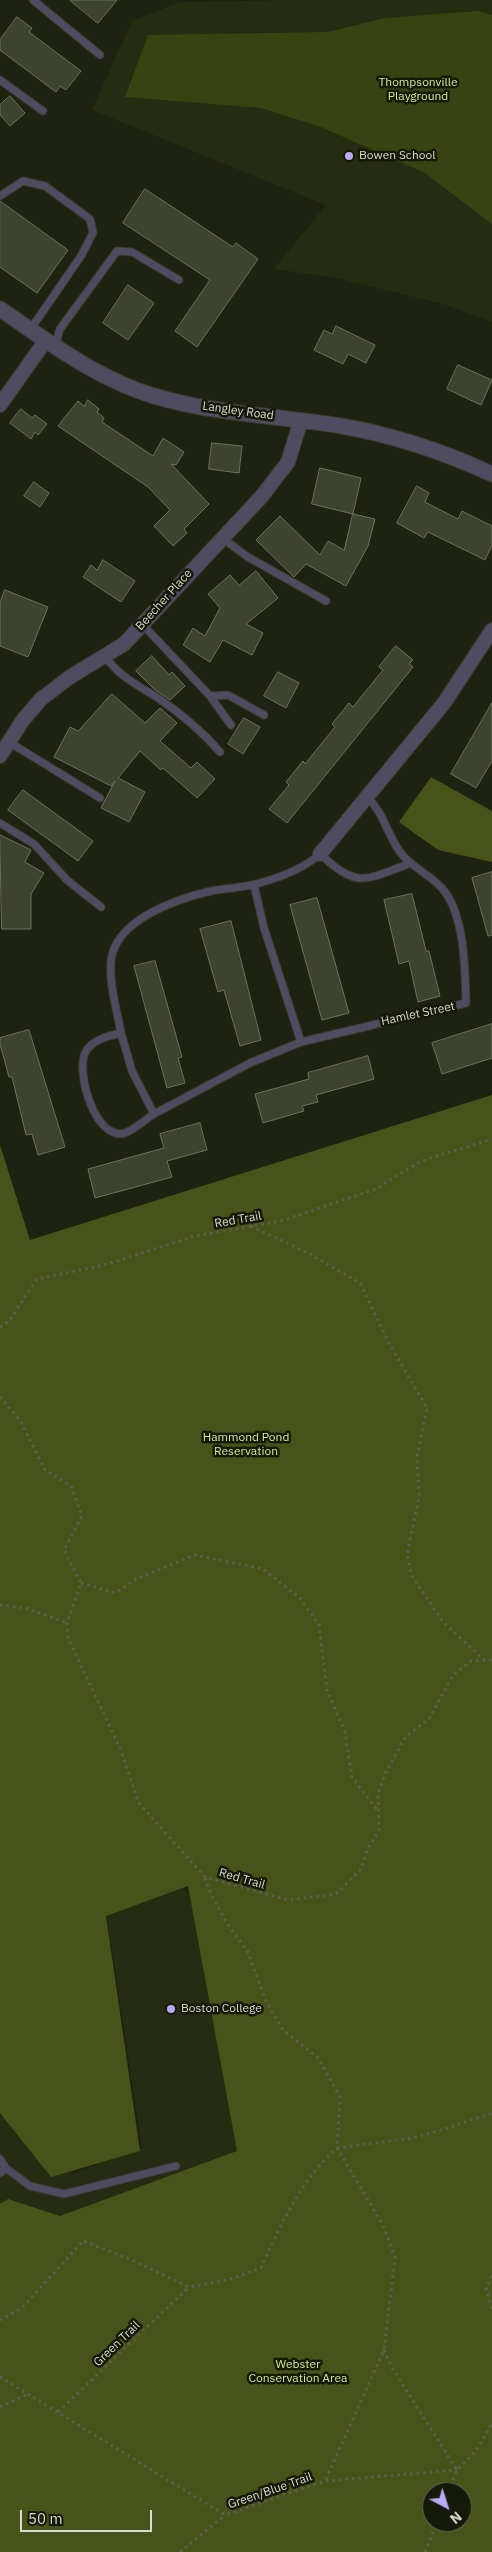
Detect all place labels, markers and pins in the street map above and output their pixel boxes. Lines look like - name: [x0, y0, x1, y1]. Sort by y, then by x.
- place label: Bowen School: [359, 149, 435, 163]
- marker: Bowen School: [343, 150, 355, 162]
- place label: Boston College: [181, 2002, 262, 2016]
- marker: Boston College: [165, 2003, 177, 2015]

